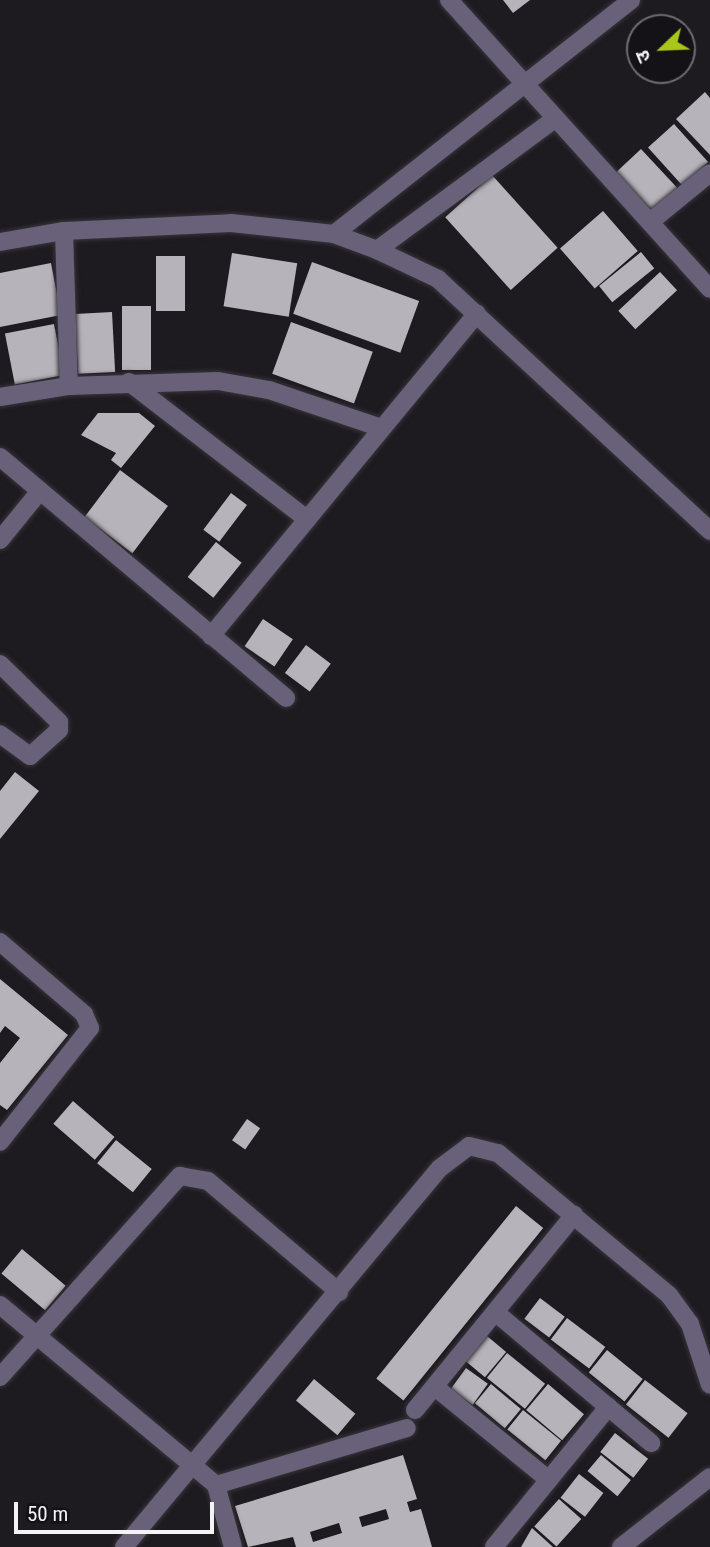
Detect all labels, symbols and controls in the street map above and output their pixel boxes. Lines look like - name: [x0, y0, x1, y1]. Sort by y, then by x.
- north arrow: [626, 14, 696, 84]
- text: उ: [630, 47, 656, 66]
- scale bar: [18, 1488, 217, 1532]
- text: 50 m: [27, 1502, 68, 1526]

